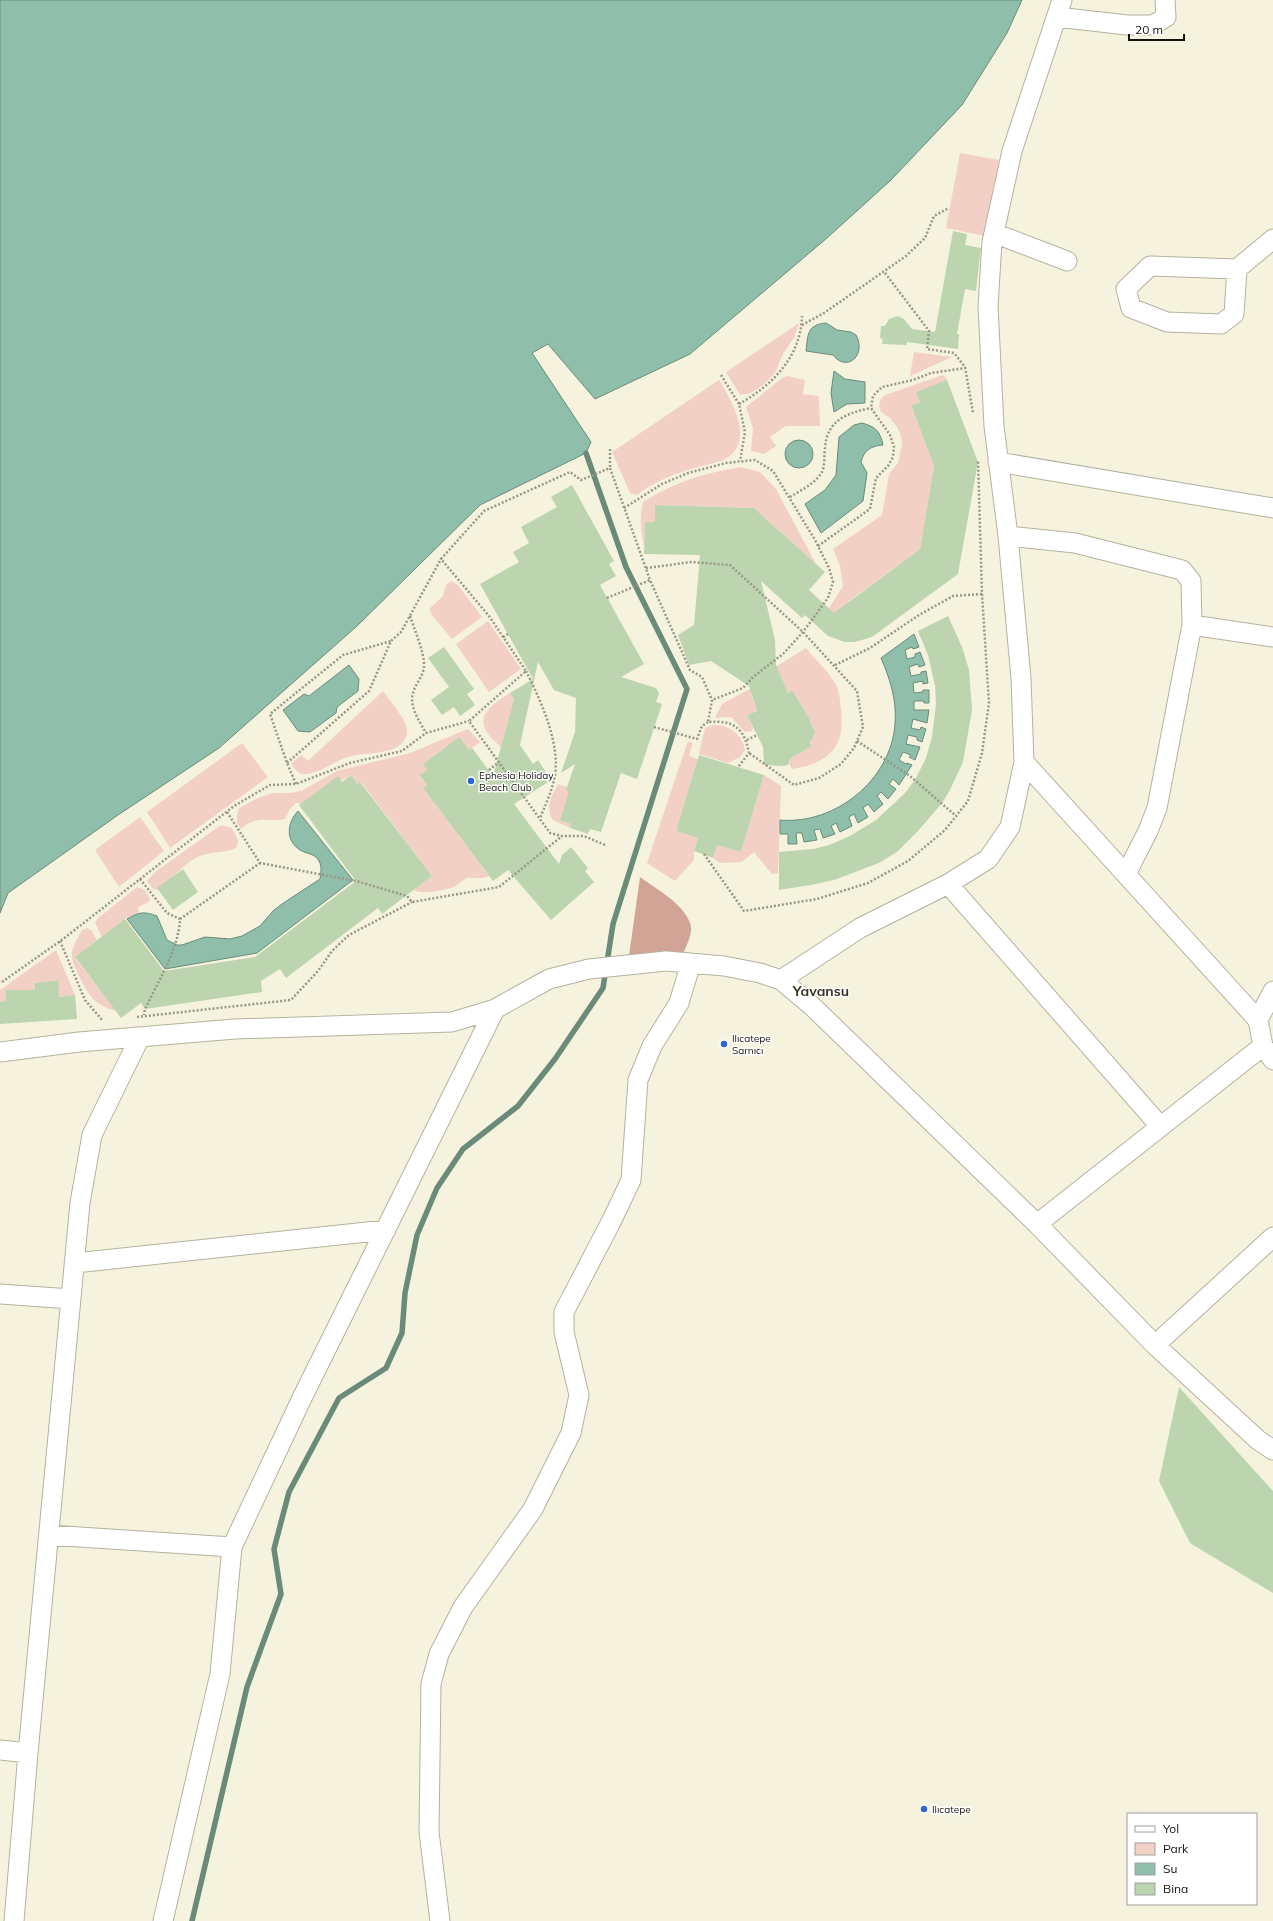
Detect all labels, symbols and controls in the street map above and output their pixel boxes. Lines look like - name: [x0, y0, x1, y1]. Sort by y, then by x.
- scale bar: [1129, 16, 1184, 42]
- text: 20 m: [1135, 22, 1163, 37]
- place label: Ephesia Holiday Beach Club: [479, 769, 554, 794]
- marker: Ephesia Holiday Beach Club: [466, 776, 476, 786]
- district label: Yavansu: [792, 982, 849, 1000]
- place label: Ilıcatepe Sarnıcı: [732, 1032, 771, 1057]
- marker: Ilıcatepe Sarnıcı: [719, 1039, 729, 1049]
- place label: Ilıcatepe: [932, 1803, 971, 1816]
- marker: Ilıcatepe: [919, 1804, 929, 1814]
- legend: [1127, 1813, 1257, 1905]
- text: Yol: [1162, 1821, 1179, 1836]
- text: Park: [1163, 1841, 1189, 1856]
- text: Su: [1163, 1861, 1177, 1876]
- text: Bina: [1163, 1881, 1188, 1896]

